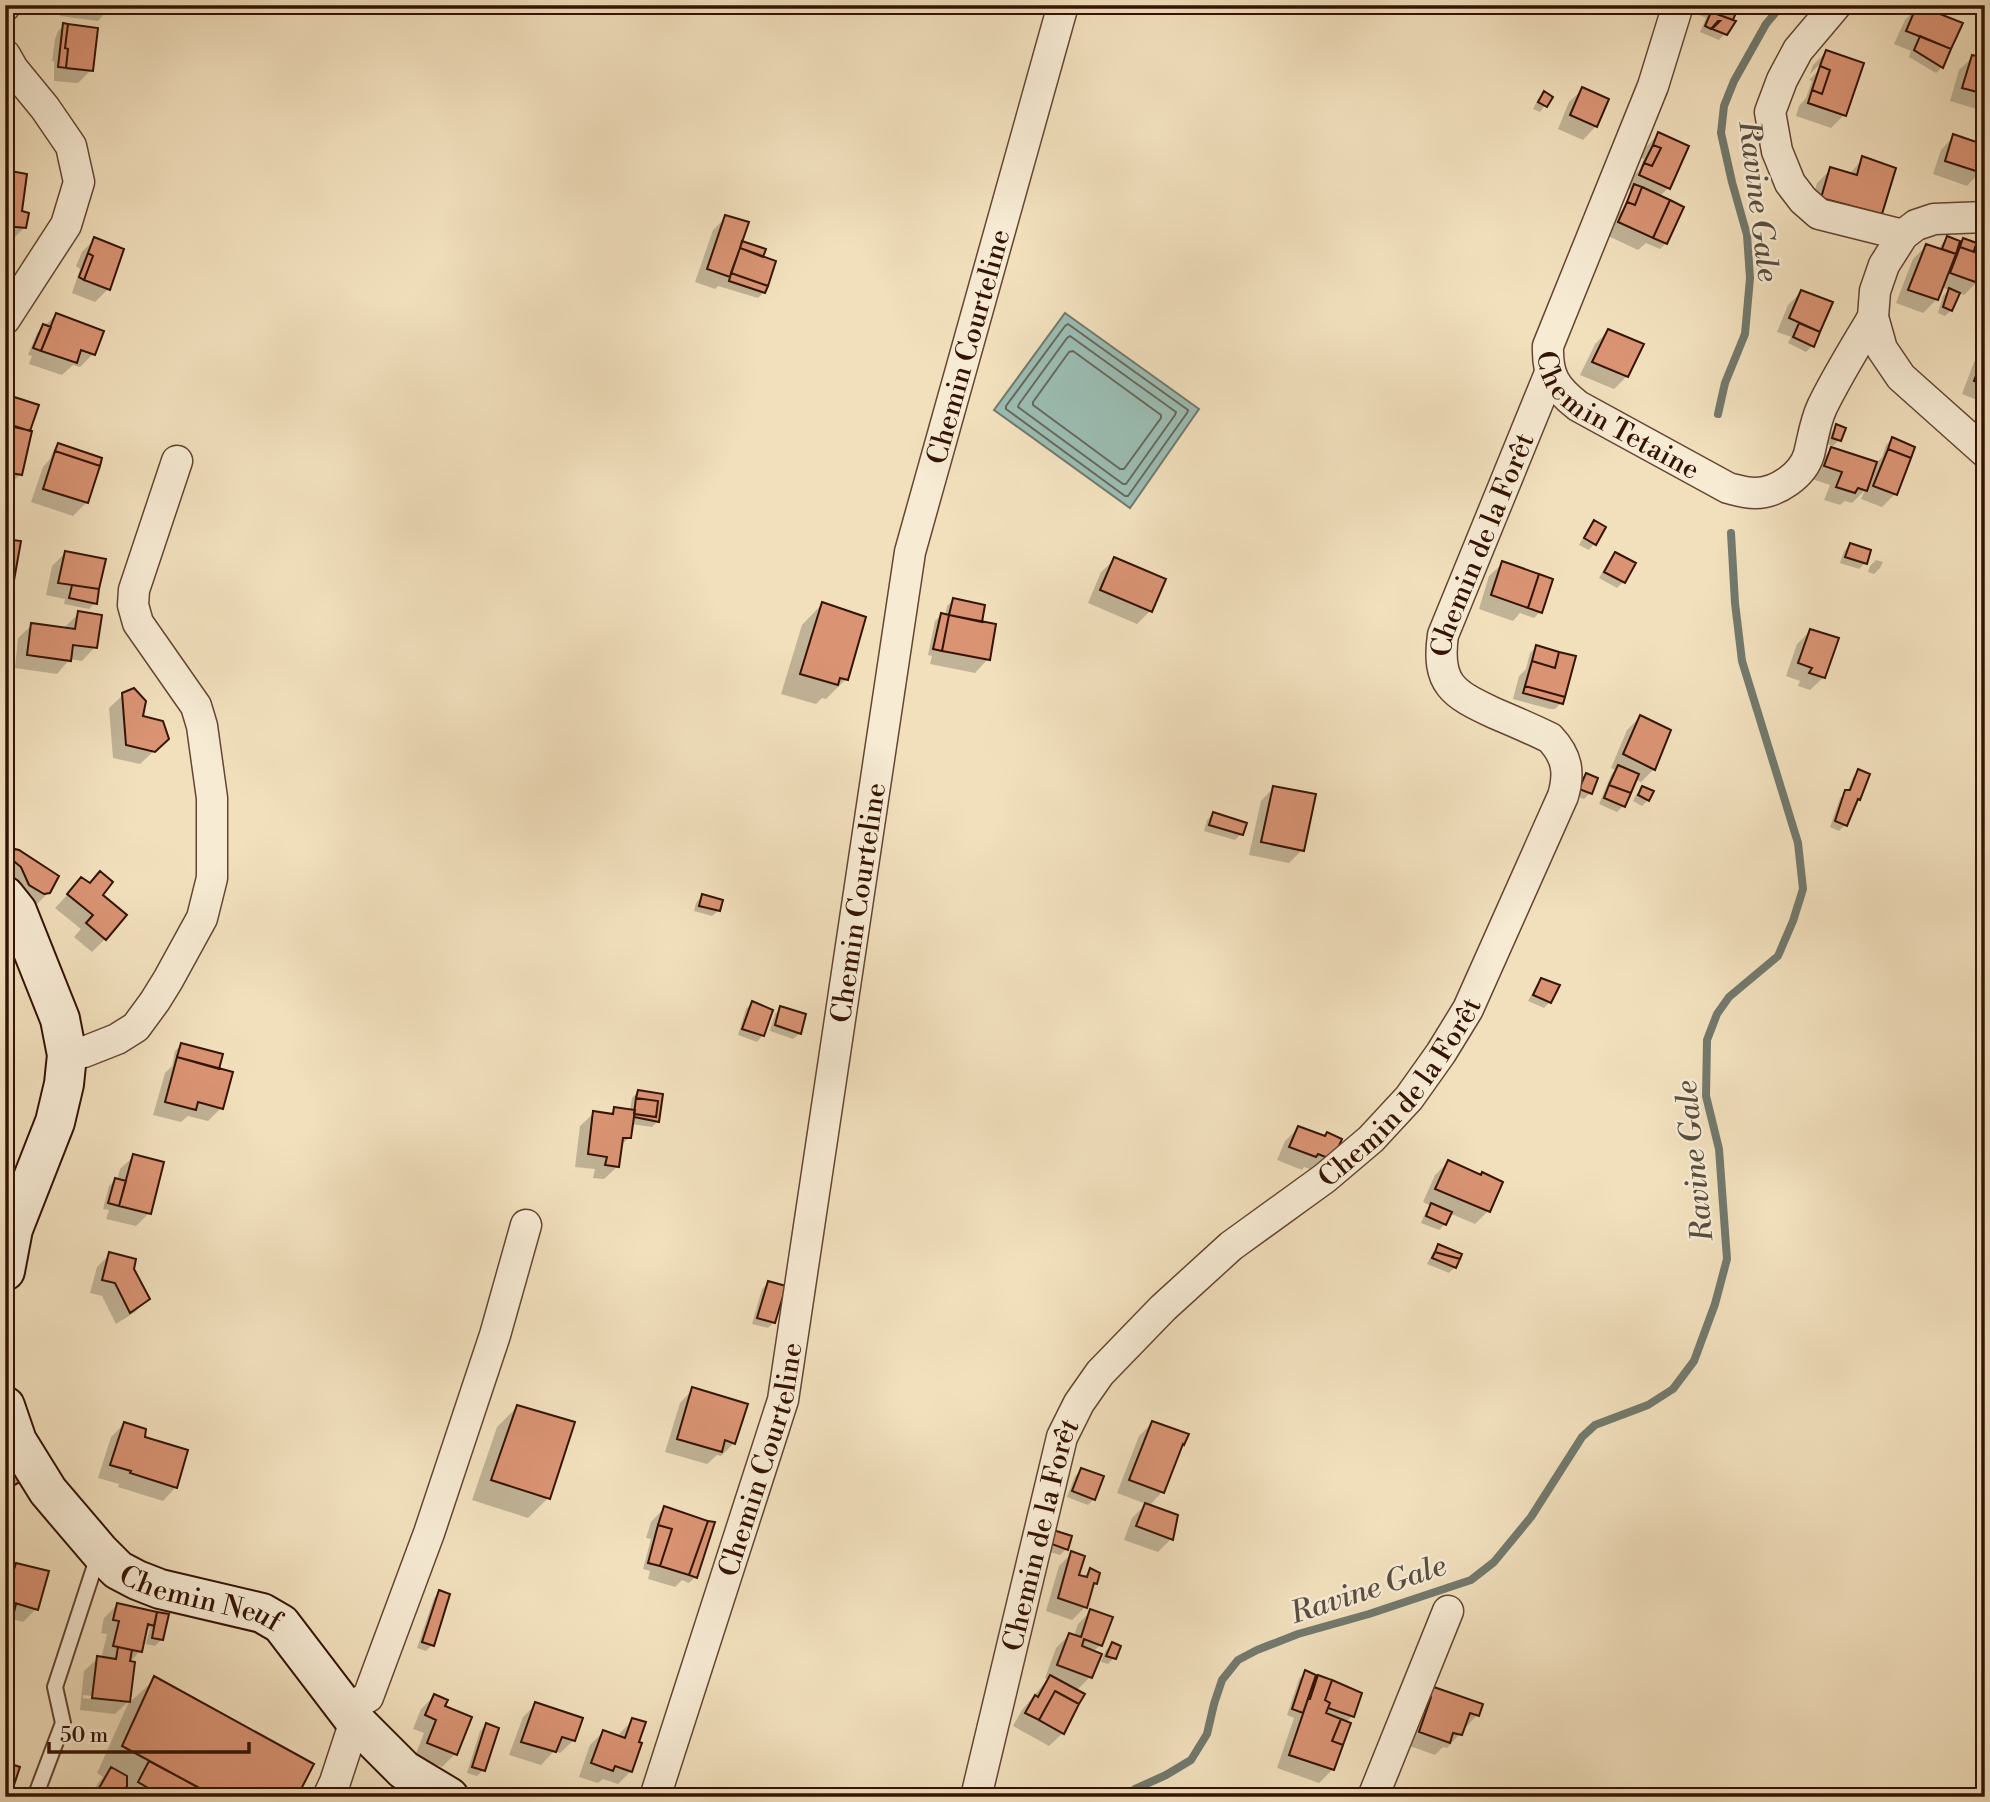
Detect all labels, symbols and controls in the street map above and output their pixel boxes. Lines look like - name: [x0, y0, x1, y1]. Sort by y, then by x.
- water label: Ravine Gale: [1729, 118, 1787, 284]
- street label: Chemin Courteline: [919, 225, 1018, 468]
- street label: Chemin Tetaine: [1529, 349, 1705, 488]
- street label: Chemin de la Forêt: [1425, 428, 1543, 658]
- street label: Chemin Courteline: [824, 780, 894, 1025]
- street label: Chemin de la Forêt: [1311, 992, 1490, 1195]
- water label: Ravine Gale: [1668, 1078, 1722, 1244]
- street label: Chemin Courteline: [711, 1340, 810, 1581]
- street label: Chemin de la Forêt: [995, 1413, 1088, 1655]
- water label: Ravine Gale: [1285, 1547, 1451, 1633]
- street label: Chemin Neuf: [113, 1558, 289, 1640]
- scale bar: [49, 1711, 248, 1755]
- text: 50 m: [60, 1723, 108, 1749]

